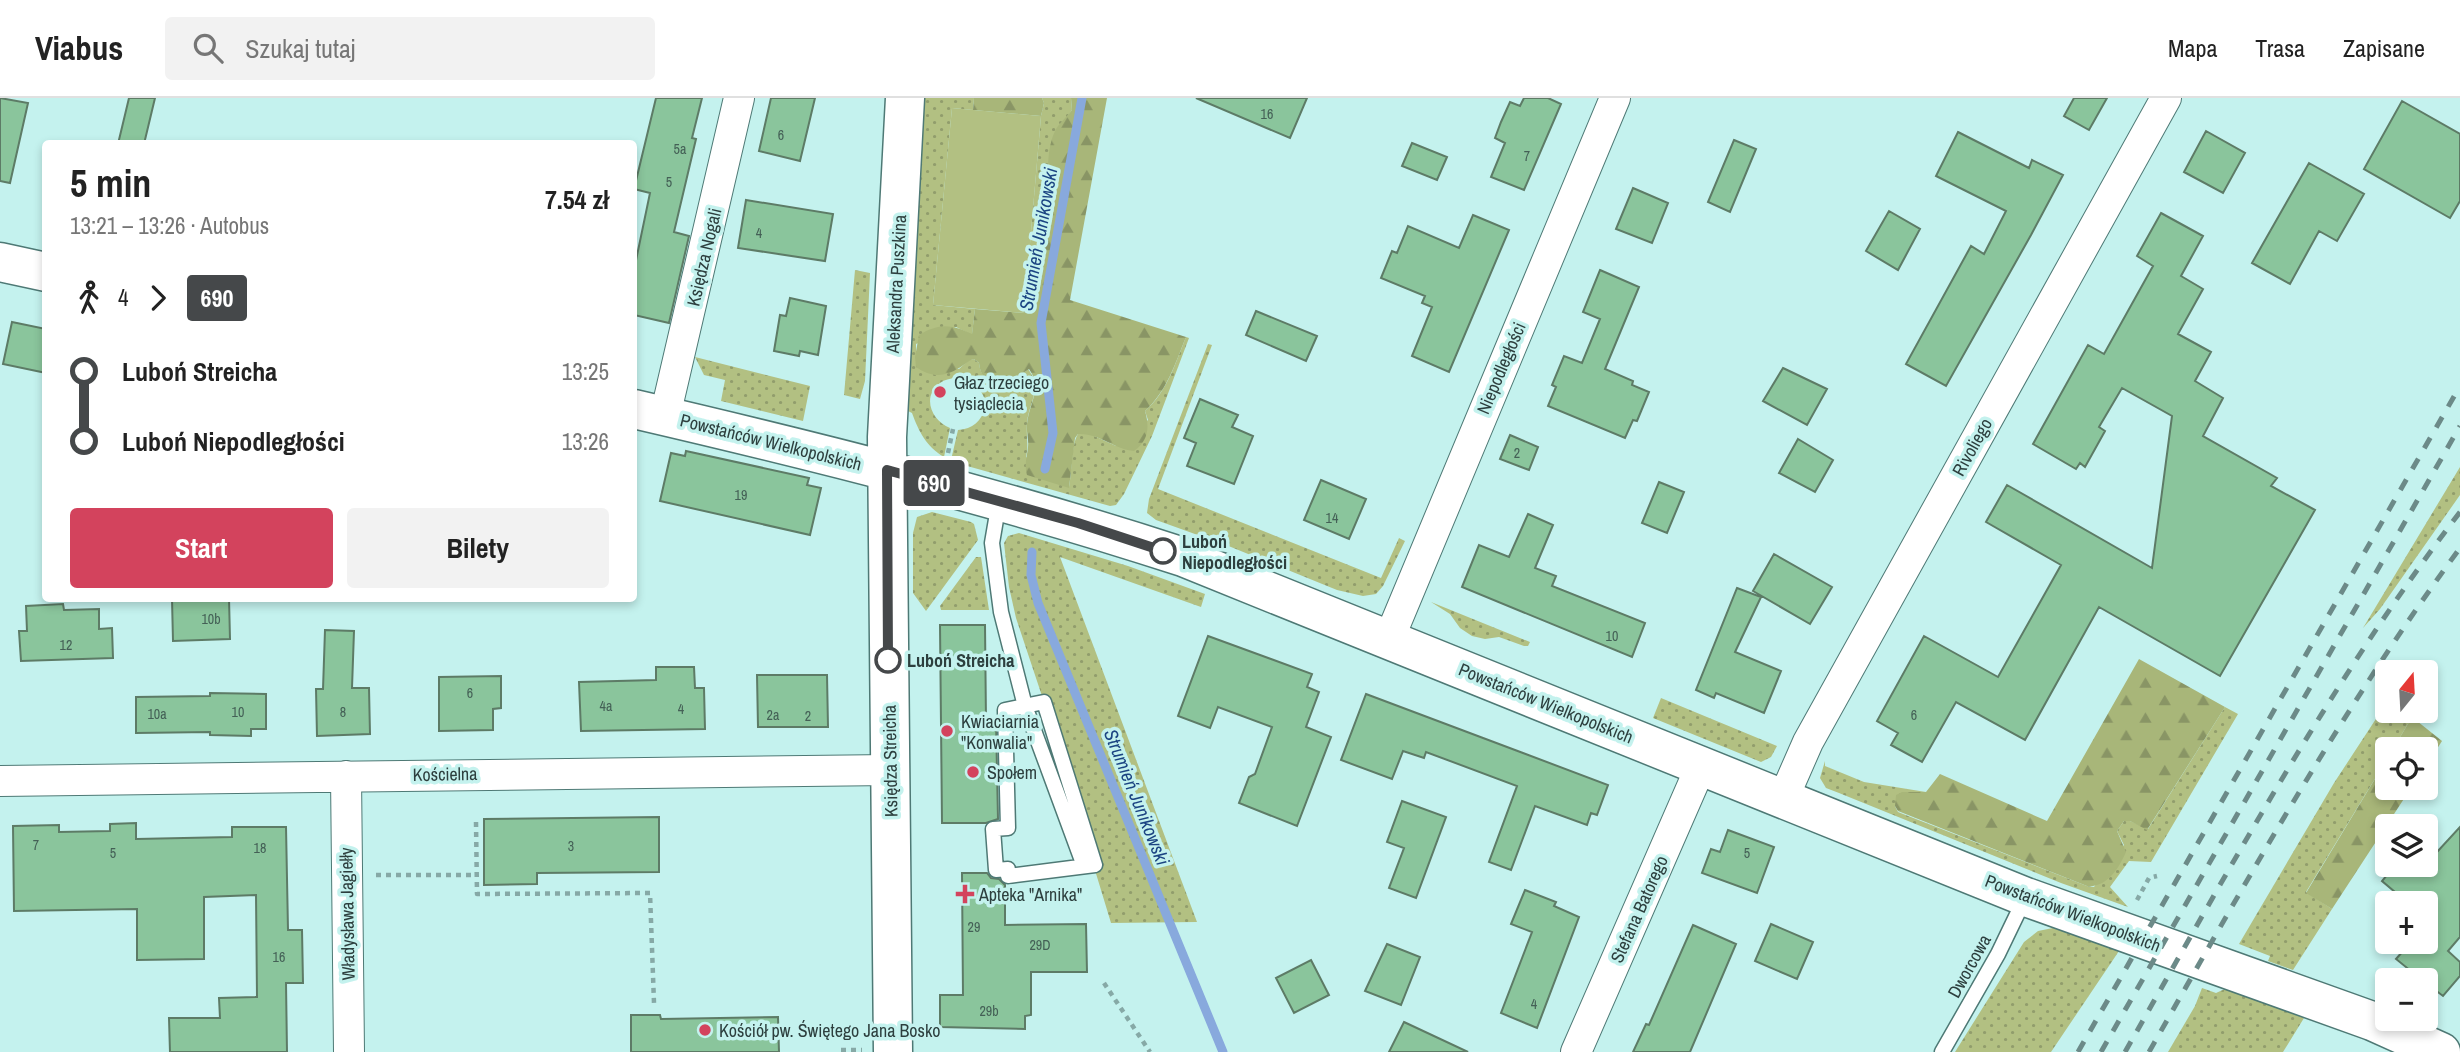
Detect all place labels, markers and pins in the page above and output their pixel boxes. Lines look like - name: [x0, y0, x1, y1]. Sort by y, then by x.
- place label: Głaz trzeciego tysiąclecia: [954, 370, 1049, 416]
- marker: Głaz trzeciego tysiąclecia: [932, 384, 948, 400]
- place label: Luboń Niepodległości: [1182, 529, 1287, 575]
- marker: Luboń Niepodległości: [1150, 538, 1176, 564]
- marker: Luboń Streicha: [875, 647, 901, 673]
- place label: Luboń Streicha: [907, 648, 1015, 673]
- place label: Kwiaciarnia "Konwalia": [961, 709, 1039, 755]
- marker: Kwiaciarnia "Konwalia": [939, 723, 955, 739]
- place label: Społem: [987, 760, 1037, 785]
- marker: Społem: [965, 764, 981, 780]
- place label: Apteka "Arnika": [978, 882, 1082, 907]
- marker: Apteka "Arnika": [957, 886, 973, 902]
- place label: Kościół pw. Świętego Jana Bosko: [719, 1018, 941, 1043]
- marker: Kościół pw. Świętego Jana Bosko: [697, 1022, 713, 1038]

